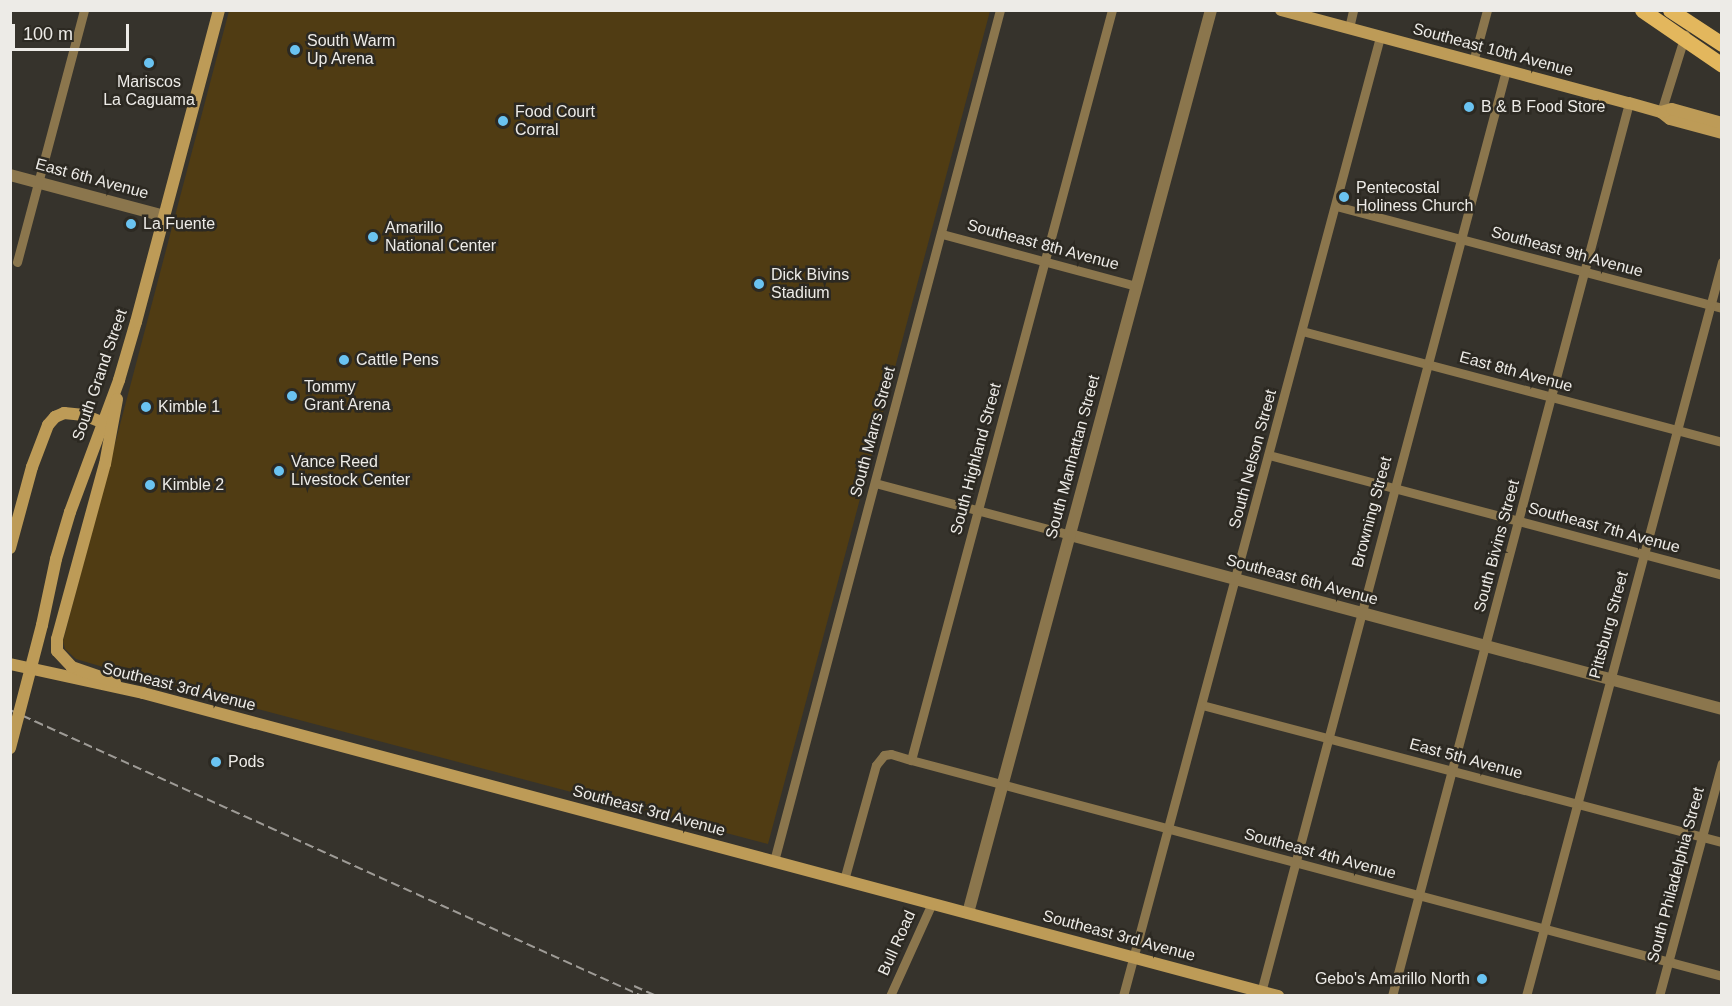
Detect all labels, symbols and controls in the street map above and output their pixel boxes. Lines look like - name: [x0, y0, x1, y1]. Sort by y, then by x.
- scale bar: [15, 12, 132, 50]
- street label: Southeast 10th Avenue: [1410, 19, 1576, 81]
- text: 100 m: [23, 24, 73, 44]
- place label: South Warm Up Arena: [307, 31, 395, 69]
- marker: South Warm Up Arena: [288, 43, 302, 57]
- marker: Mariscos La Caguama: [142, 56, 156, 70]
- place label: Mariscos La Caguama: [103, 72, 195, 110]
- place label: B & B Food Store: [1481, 97, 1606, 117]
- marker: B & B Food Store: [1462, 100, 1476, 114]
- place label: Food Court Corral: [515, 102, 595, 140]
- marker: Food Court Corral: [496, 114, 510, 128]
- street label: East 6th Avenue: [33, 155, 151, 203]
- place label: Pentecostal Holiness Church: [1356, 178, 1473, 216]
- marker: Pentecostal Holiness Church: [1337, 190, 1351, 204]
- place label: La Fuente: [143, 214, 215, 234]
- street label: Southeast 8th Avenue: [965, 215, 1121, 275]
- marker: La Fuente: [124, 217, 138, 231]
- place label: Amarillo National Center: [385, 218, 496, 256]
- street label: Southeast 9th Avenue: [1489, 222, 1645, 282]
- marker: Amarillo National Center: [366, 230, 380, 244]
- place label: Dick Bivins Stadium: [771, 265, 849, 303]
- marker: Dick Bivins Stadium: [752, 277, 766, 291]
- street label: South Grand Street: [68, 307, 132, 443]
- street label: East 8th Avenue: [1457, 348, 1575, 396]
- place label: Cattle Pens: [356, 350, 439, 370]
- marker: Cattle Pens: [337, 353, 351, 367]
- street label: South Marrs Street: [846, 365, 900, 499]
- street label: South Manhattan Street: [1042, 373, 1104, 541]
- place label: Tommy Grant Arena: [304, 377, 391, 415]
- street label: South Highland Street: [946, 381, 1006, 537]
- street label: South Nelson Street: [1225, 387, 1281, 531]
- marker: Tommy Grant Arena: [285, 389, 299, 403]
- place label: Kimble 1: [158, 397, 220, 417]
- marker: Kimble 1: [139, 400, 153, 414]
- place label: Vance Reed Livestock Center: [291, 452, 410, 490]
- street label: Browning Street: [1348, 455, 1396, 569]
- marker: Vance Reed Livestock Center: [272, 464, 286, 478]
- place label: Kimble 2: [162, 475, 224, 495]
- marker: Kimble 2: [143, 478, 157, 492]
- street label: South Bivins Street: [1470, 478, 1524, 614]
- street label: Southeast 7th Avenue: [1526, 498, 1682, 558]
- street label: Southeast 6th Avenue: [1224, 550, 1380, 610]
- street label: Pittsburg Street: [1585, 569, 1633, 681]
- street label: Southeast 3rd Avenue: [100, 659, 258, 715]
- street label: East 5th Avenue: [1407, 735, 1525, 783]
- place label: Pods: [228, 752, 264, 772]
- marker: Pods: [209, 755, 223, 769]
- street label: Southeast 3rd Avenue: [570, 781, 728, 841]
- street label: South Philadelphia Street: [1643, 785, 1709, 965]
- street label: Southeast 4th Avenue: [1242, 824, 1398, 884]
- street label: Southeast 3rd Avenue: [1040, 906, 1198, 966]
- street label: Bull Road: [874, 907, 920, 979]
- place label: Gebo's Amarillo North: [1314, 969, 1470, 989]
- marker: Gebo's Amarillo North: [1475, 972, 1489, 986]

